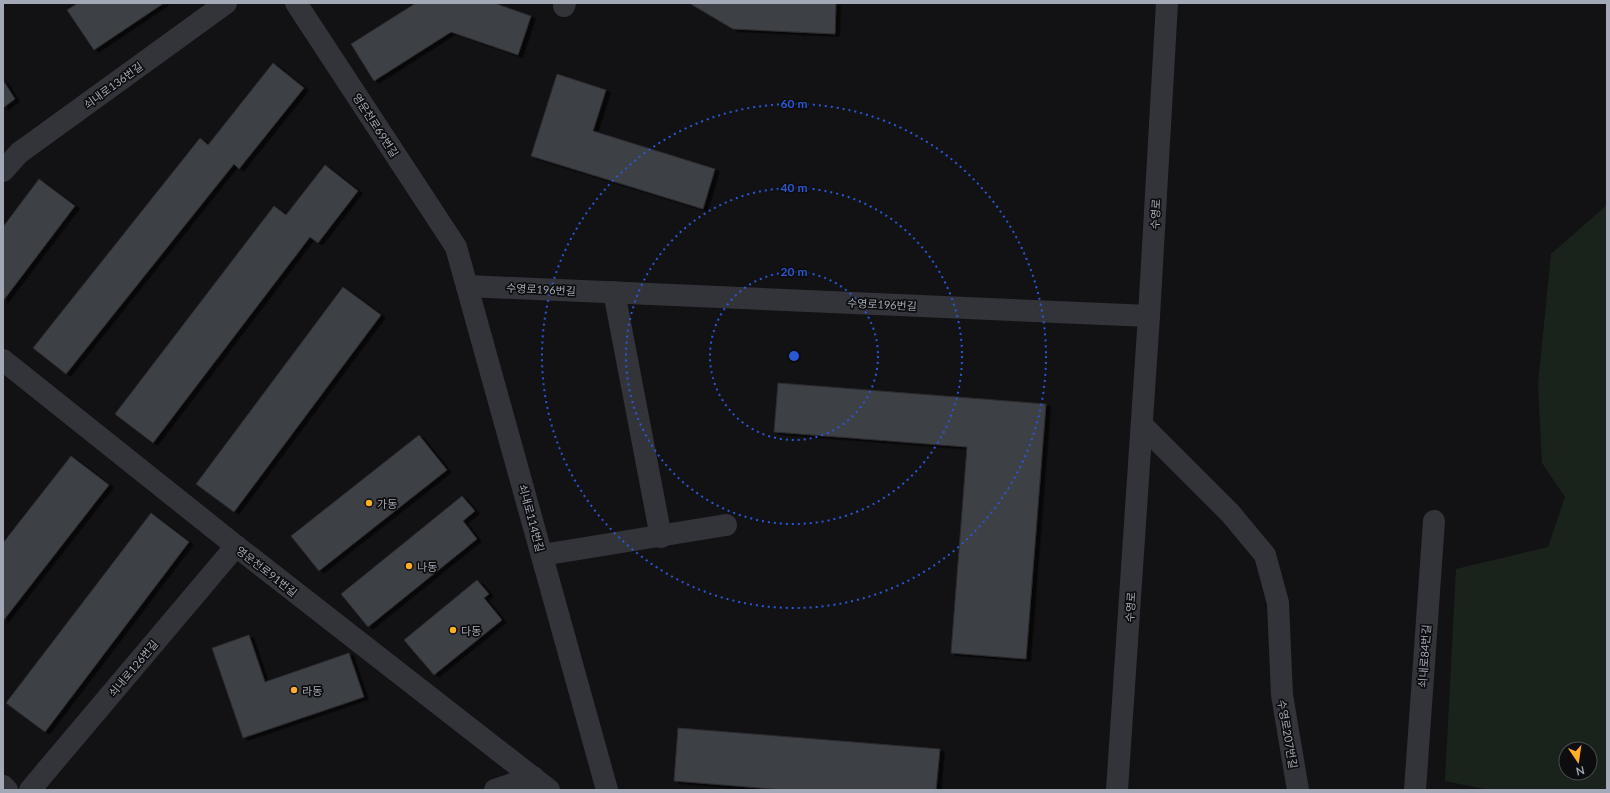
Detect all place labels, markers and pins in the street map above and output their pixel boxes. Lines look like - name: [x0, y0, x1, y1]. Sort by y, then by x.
- centre of rings: [787, 349, 801, 363]
- place label: 가동: [377, 497, 397, 510]
- marker: 가동: [364, 498, 374, 508]
- place label: 나동: [417, 560, 437, 573]
- marker: 나동: [404, 561, 414, 571]
- place label: 다동: [461, 624, 481, 637]
- marker: 다동: [448, 625, 458, 635]
- place label: 라동: [302, 684, 322, 697]
- marker: 라동: [289, 685, 299, 695]

